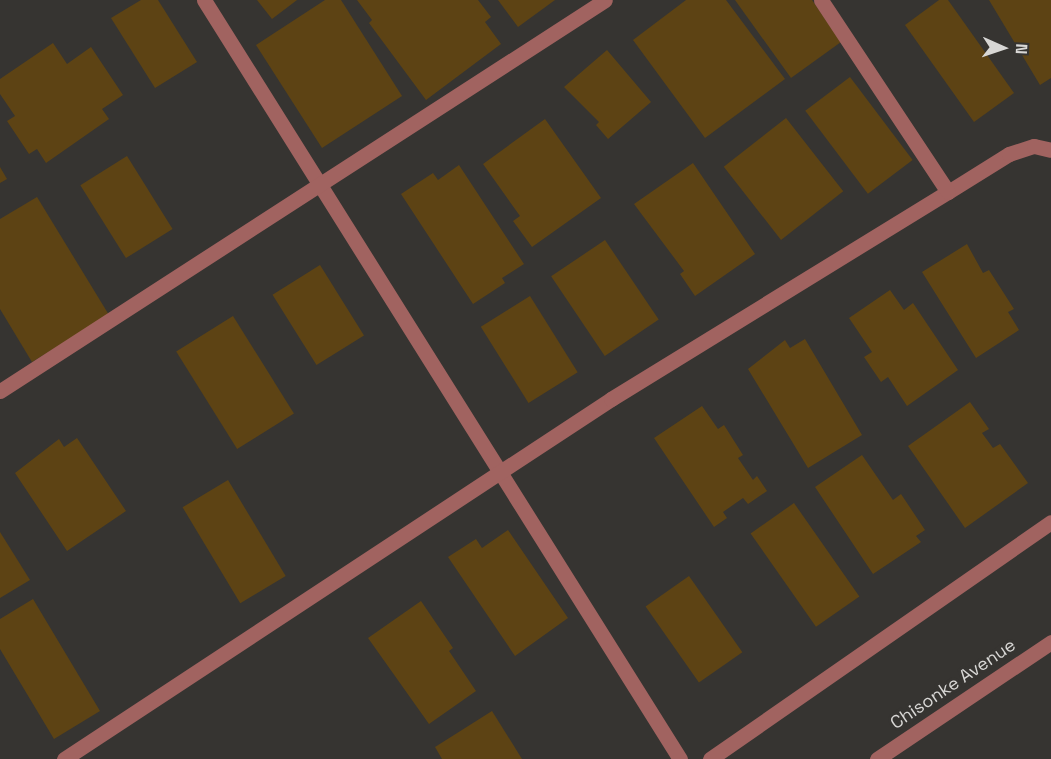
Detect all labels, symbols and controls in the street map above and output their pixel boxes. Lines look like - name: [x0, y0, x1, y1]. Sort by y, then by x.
- north arrow: [973, 18, 1033, 78]
- text: N: [1011, 43, 1032, 55]
- street label: Chisonke Avenue: [886, 634, 1020, 734]

